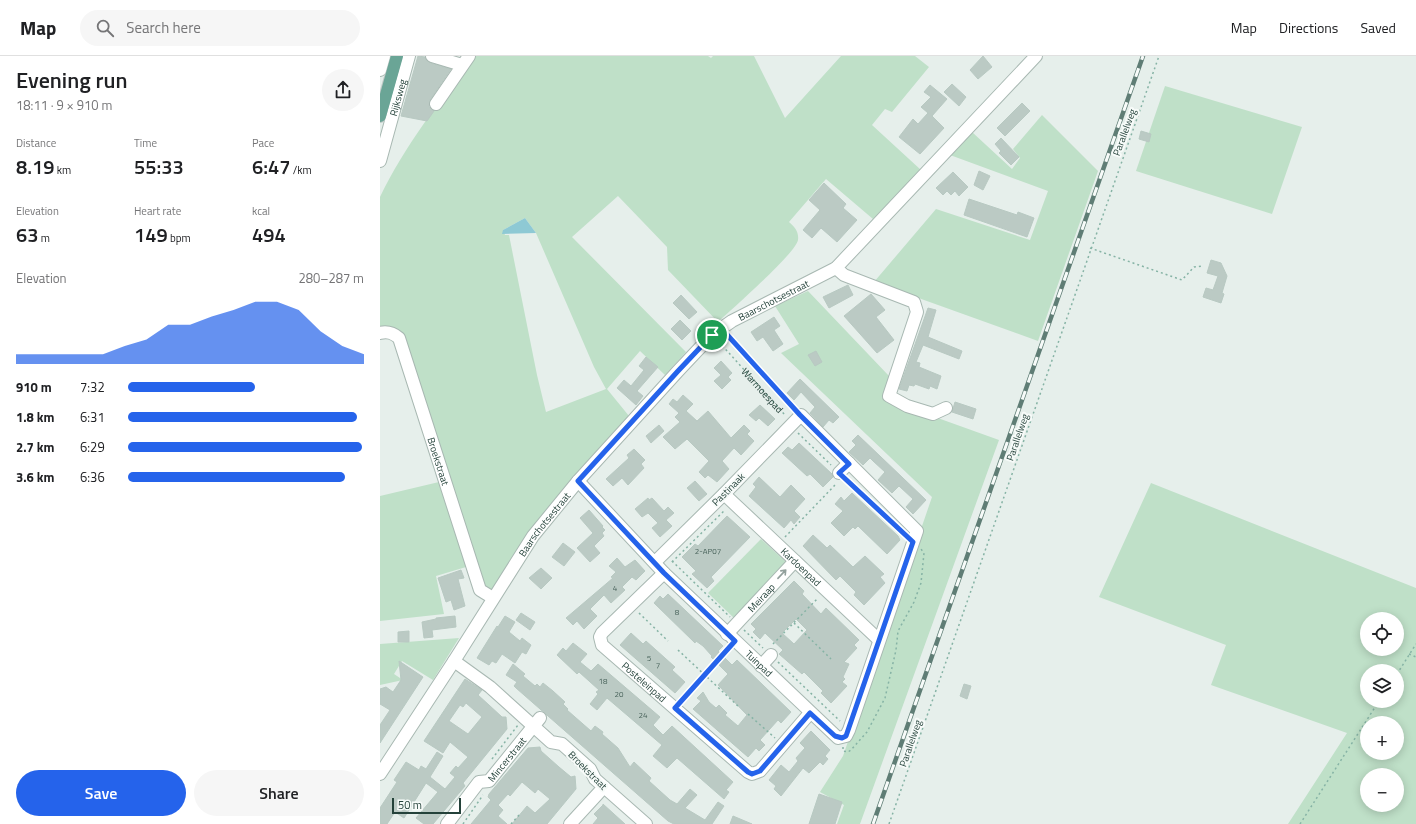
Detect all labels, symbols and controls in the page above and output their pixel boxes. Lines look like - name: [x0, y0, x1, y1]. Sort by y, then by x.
- search box: [80, 10, 360, 46]
- text: Map: [20, 13, 56, 42]
- text: Search here: [126, 16, 201, 39]
- icon: search: [94, 17, 116, 39]
- text: Map: [1231, 17, 1257, 38]
- text: Directions: [1279, 17, 1338, 38]
- text: Saved: [1360, 17, 1396, 38]
- text: Evening run: [16, 63, 127, 97]
- button: share: [322, 69, 364, 111]
- street label: Rijksweg: [386, 77, 410, 118]
- text: 18:11 · 9 × 910 m: [16, 95, 112, 115]
- street label: Parallelweg: [1109, 107, 1140, 158]
- text: Distance: [16, 135, 56, 151]
- text: Time: [134, 135, 157, 151]
- text: Pace: [252, 135, 274, 151]
- text: 8.19: [16, 151, 54, 182]
- text: 55:33: [134, 151, 184, 182]
- text: 6:47: [252, 151, 290, 182]
- text: km: [54, 162, 71, 178]
- text: /km: [290, 162, 312, 178]
- text: Elevation: [16, 203, 59, 219]
- text: Heart rate: [134, 203, 181, 219]
- text: kcal: [252, 203, 270, 219]
- text: 63: [16, 219, 38, 250]
- text: 149: [134, 219, 168, 250]
- text: 494: [252, 219, 286, 250]
- text: m: [38, 230, 50, 246]
- text: bpm: [168, 230, 191, 246]
- text: Elevation: [16, 268, 67, 288]
- text: 280–287 m: [298, 268, 364, 288]
- street label: Baarschotsestraat: [736, 276, 812, 325]
- pin: [695, 318, 729, 352]
- icon: arrive: [701, 324, 723, 346]
- street label: Warmoespad: [738, 365, 787, 416]
- text: 910 m: [16, 377, 52, 397]
- text: 7:32: [80, 377, 105, 397]
- text: 1.8 km: [16, 407, 54, 427]
- text: 6:31: [80, 407, 105, 427]
- street label: Parallelweg: [1002, 412, 1033, 463]
- street label: Broekstraat: [423, 435, 453, 488]
- text: 2.7 km: [16, 437, 54, 457]
- text: 6:29: [80, 437, 105, 457]
- text: 3.6 km: [16, 467, 54, 487]
- text: 6:36: [80, 467, 105, 487]
- street label: Pastinaak: [708, 469, 748, 509]
- street label: Baarschotsestraat: [515, 489, 574, 560]
- street label: Kardoenpad: [777, 544, 824, 590]
- house number: 2-AP07: [695, 545, 721, 557]
- one-way arrow: [777, 569, 787, 579]
- street label: Meiraap: [744, 580, 779, 615]
- house number: 4: [613, 582, 618, 594]
- house number: 8: [675, 606, 680, 618]
- map controls: [1360, 612, 1404, 812]
- button: locate: [1360, 612, 1404, 656]
- street label: Tuinpad: [742, 647, 776, 680]
- house number: 5: [647, 652, 652, 664]
- street label: Posteleinpad: [618, 658, 670, 706]
- house number: 7: [656, 659, 660, 671]
- button: layers: [1360, 664, 1404, 708]
- house number: 18: [599, 675, 608, 687]
- house number: 20: [615, 688, 624, 700]
- house number: 24: [639, 709, 648, 721]
- button: +: [1360, 716, 1404, 760]
- street label: Parallelweg: [895, 718, 926, 769]
- street label: Mincerstraat: [484, 733, 530, 785]
- street label: Broekstraat: [565, 747, 611, 794]
- button: −: [1360, 768, 1404, 812]
- button: Save: [16, 770, 186, 816]
- button: Share: [194, 770, 364, 816]
- scale bar: [392, 796, 461, 815]
- text: 50 m: [398, 797, 422, 813]

